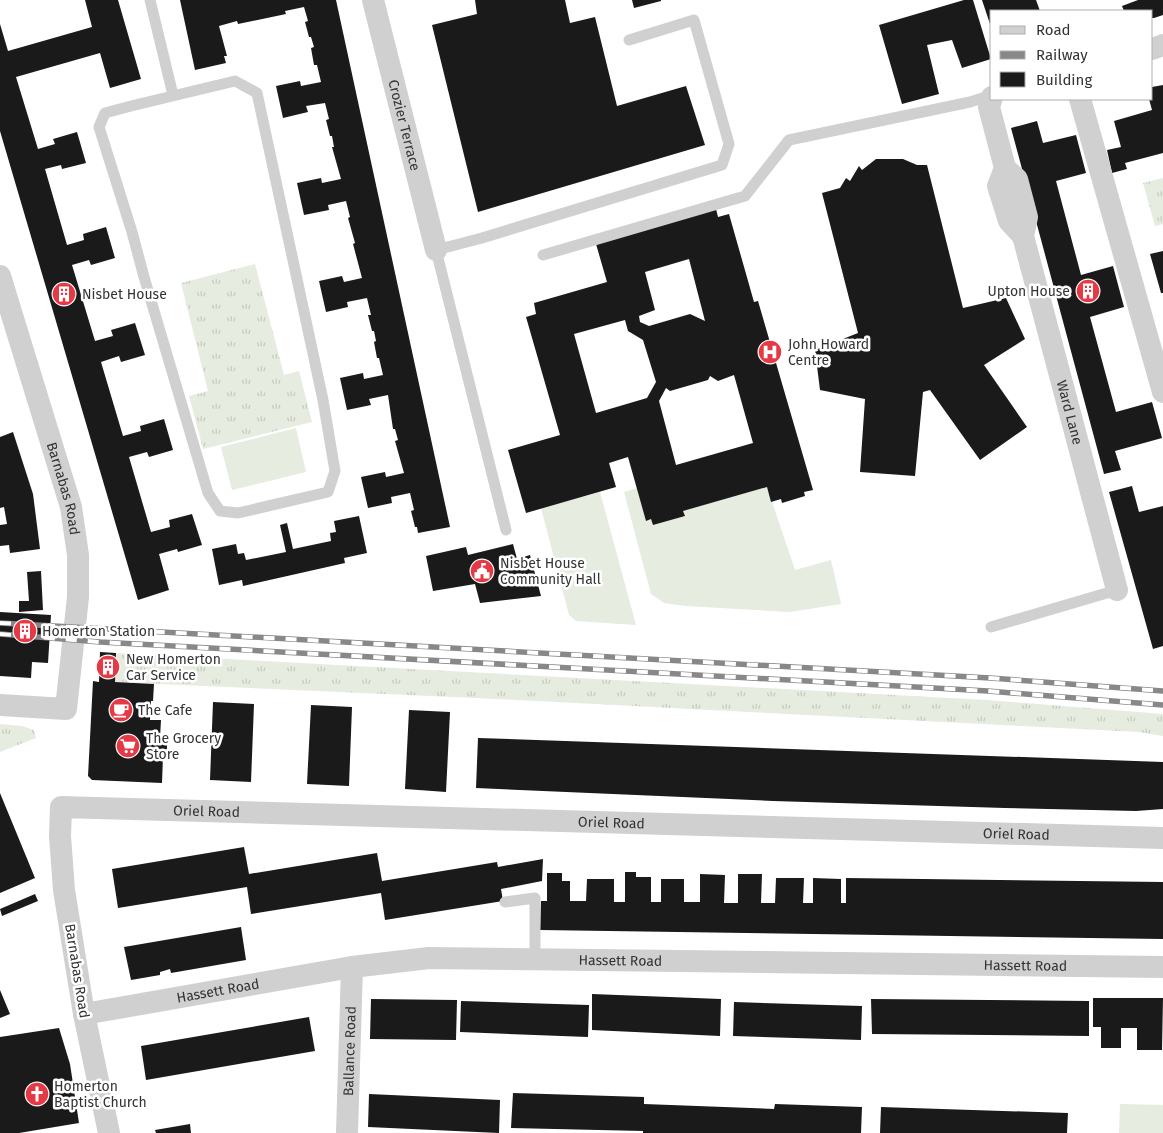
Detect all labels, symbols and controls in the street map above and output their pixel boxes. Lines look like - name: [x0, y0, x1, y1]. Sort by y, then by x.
- legend: [990, 10, 1153, 100]
- text: Road: [1036, 21, 1071, 39]
- text: Railway: [1036, 46, 1088, 64]
- text: Building: [1036, 71, 1092, 89]
- street label: Crozier Terrace: [385, 78, 424, 173]
- building icon: Upton House: [1075, 278, 1101, 304]
- building icon: Nisbet House: [51, 281, 77, 307]
- place label: Upton House: [987, 283, 1070, 300]
- place label: Nisbet House: [82, 286, 167, 303]
- place label: John Howard Centre: [788, 336, 869, 369]
- hospital icon: John Howard Centre: [757, 339, 783, 365]
- street label: Ward Lane: [1053, 378, 1087, 447]
- street label: Barnabas Road: [43, 440, 83, 536]
- place label: Nisbet House Community Hall: [500, 555, 601, 588]
- public building icon: Nisbet House Community Hall: [469, 558, 495, 584]
- building icon: Homerton Station: [12, 618, 38, 644]
- place label: Homerton Station: [42, 623, 155, 640]
- place label: New Homerton Car Service: [126, 651, 221, 684]
- building icon: New Homerton Car Service: [95, 654, 121, 680]
- cafe icon: The Cafe: [108, 697, 134, 723]
- place label: The Cafe: [138, 702, 192, 719]
- place label: The Grocery Store: [146, 730, 221, 763]
- supermarket icon: The Grocery Store: [115, 733, 141, 759]
- street label: Oriel Road: [173, 802, 240, 821]
- street label: Oriel Road: [578, 813, 645, 832]
- street label: Oriel Road: [983, 824, 1050, 843]
- street label: Barnabas Road: [61, 922, 93, 1020]
- street label: Hassett Road: [578, 951, 662, 969]
- street label: Hassett Road: [983, 956, 1067, 974]
- street label: Hassett Road: [175, 975, 261, 1006]
- street label: Ballance Road: [340, 1006, 359, 1096]
- place label: Homerton Baptist Church: [54, 1078, 147, 1111]
- church icon: Homerton Baptist Church: [24, 1081, 50, 1107]

